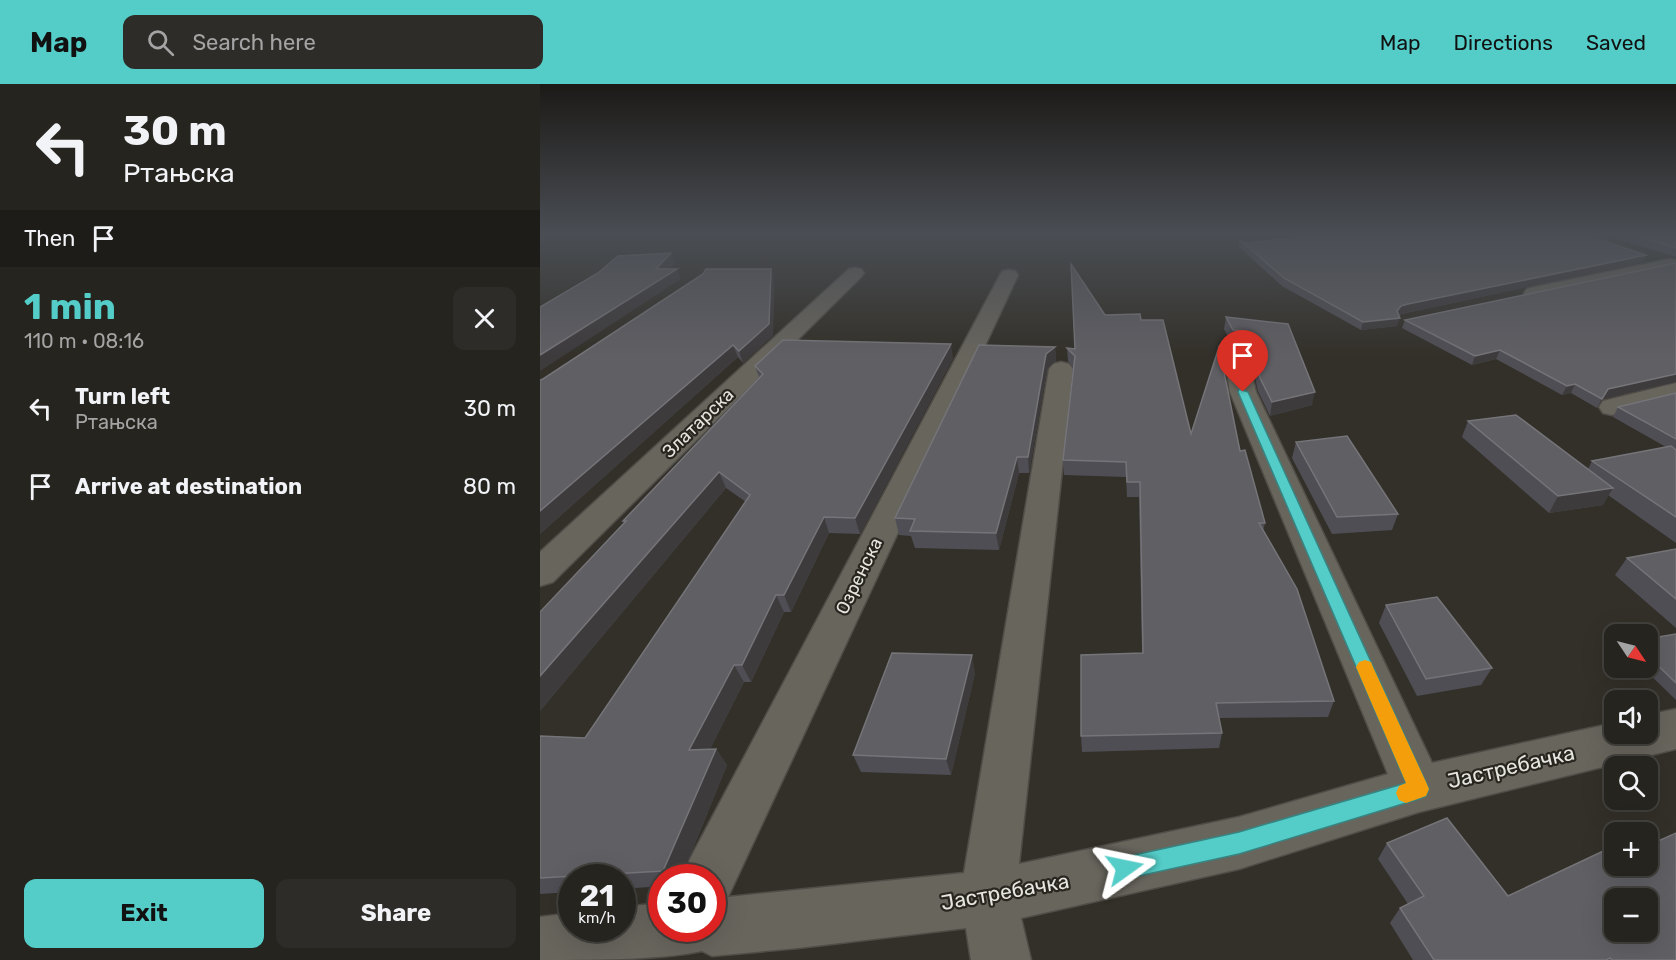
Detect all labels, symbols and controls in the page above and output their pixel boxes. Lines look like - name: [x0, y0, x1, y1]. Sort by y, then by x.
- search box: [123, 15, 543, 69]
- text: Map: [30, 26, 87, 59]
- icon: search: [144, 26, 177, 59]
- text: Search here: [192, 29, 316, 56]
- text: Map: [1380, 30, 1421, 55]
- text: Directions: [1454, 30, 1553, 55]
- text: Saved: [1586, 30, 1646, 55]
- text: 30 m: [123, 106, 227, 156]
- icon: left: [24, 108, 102, 186]
- text: Ртањска: [123, 157, 235, 189]
- icon: arrive: [87, 222, 120, 255]
- text: Then: [24, 225, 75, 252]
- text: 1 min: [24, 285, 116, 328]
- button: close: [453, 287, 516, 350]
- text: 110 m · 08:16: [24, 329, 144, 353]
- pin: [1217, 330, 1268, 392]
- icon: arrive: [1226, 339, 1259, 372]
- text: Turn left: [75, 383, 170, 410]
- street label: Златарска: [658, 383, 738, 463]
- icon: left: [24, 392, 57, 425]
- text: 30 m: [464, 395, 516, 422]
- text: Ртањска: [75, 410, 158, 434]
- icon: arrive: [24, 470, 57, 503]
- text: Arrive at destination: [75, 473, 302, 500]
- text: 80 m: [463, 473, 516, 500]
- street label: Озренска: [831, 534, 887, 618]
- north arrow: [1604, 624, 1658, 678]
- map controls: [1604, 624, 1658, 942]
- button: sound: [1604, 690, 1658, 744]
- street label: Јастребачка: [1445, 740, 1577, 793]
- button: search: [1604, 756, 1658, 810]
- button: +: [1604, 822, 1658, 876]
- position arrow: [1093, 836, 1157, 900]
- speed limit sign: 30: [648, 864, 726, 942]
- street label: Јастребачка: [939, 868, 1071, 915]
- text: 21: [580, 878, 614, 914]
- button: Exit: [24, 879, 264, 948]
- button: Share: [276, 879, 516, 948]
- button: −: [1604, 888, 1658, 942]
- text: km/h: [578, 909, 616, 927]

